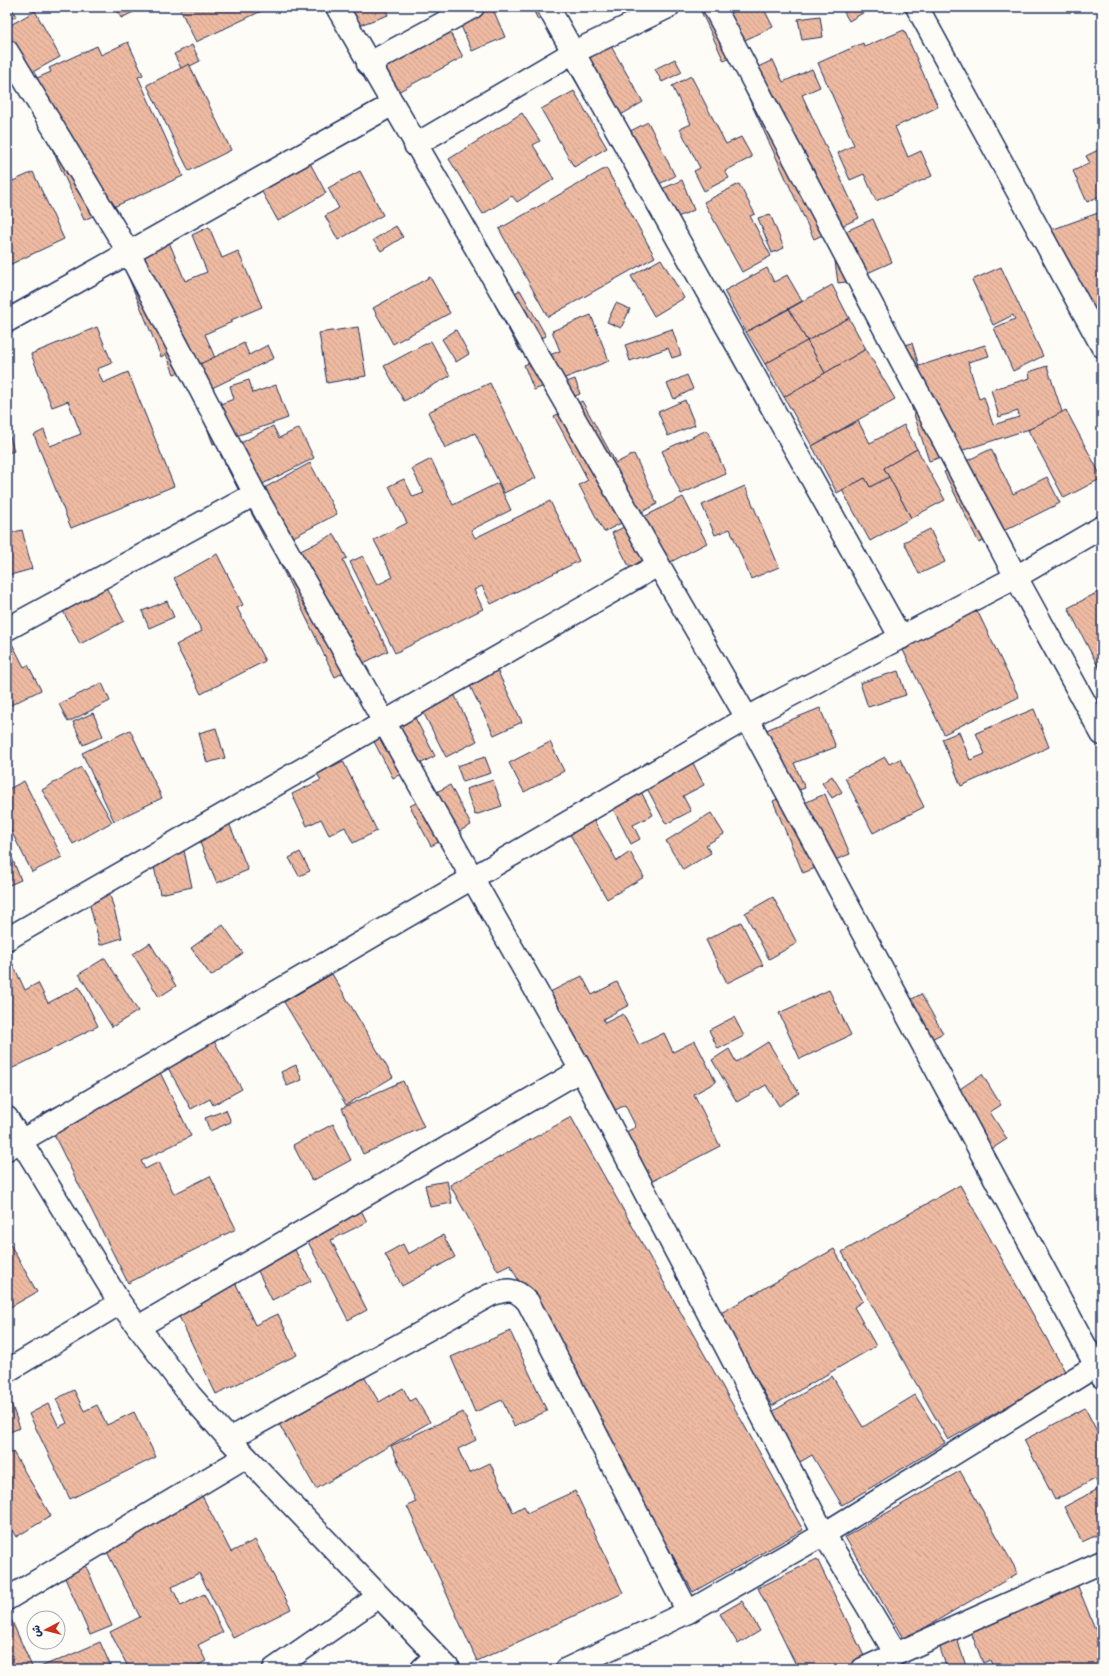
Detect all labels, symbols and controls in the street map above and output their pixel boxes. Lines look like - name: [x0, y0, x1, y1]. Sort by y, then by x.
- north arrow: [26, 1610, 66, 1650]
- text: ش: [28, 1624, 44, 1638]

